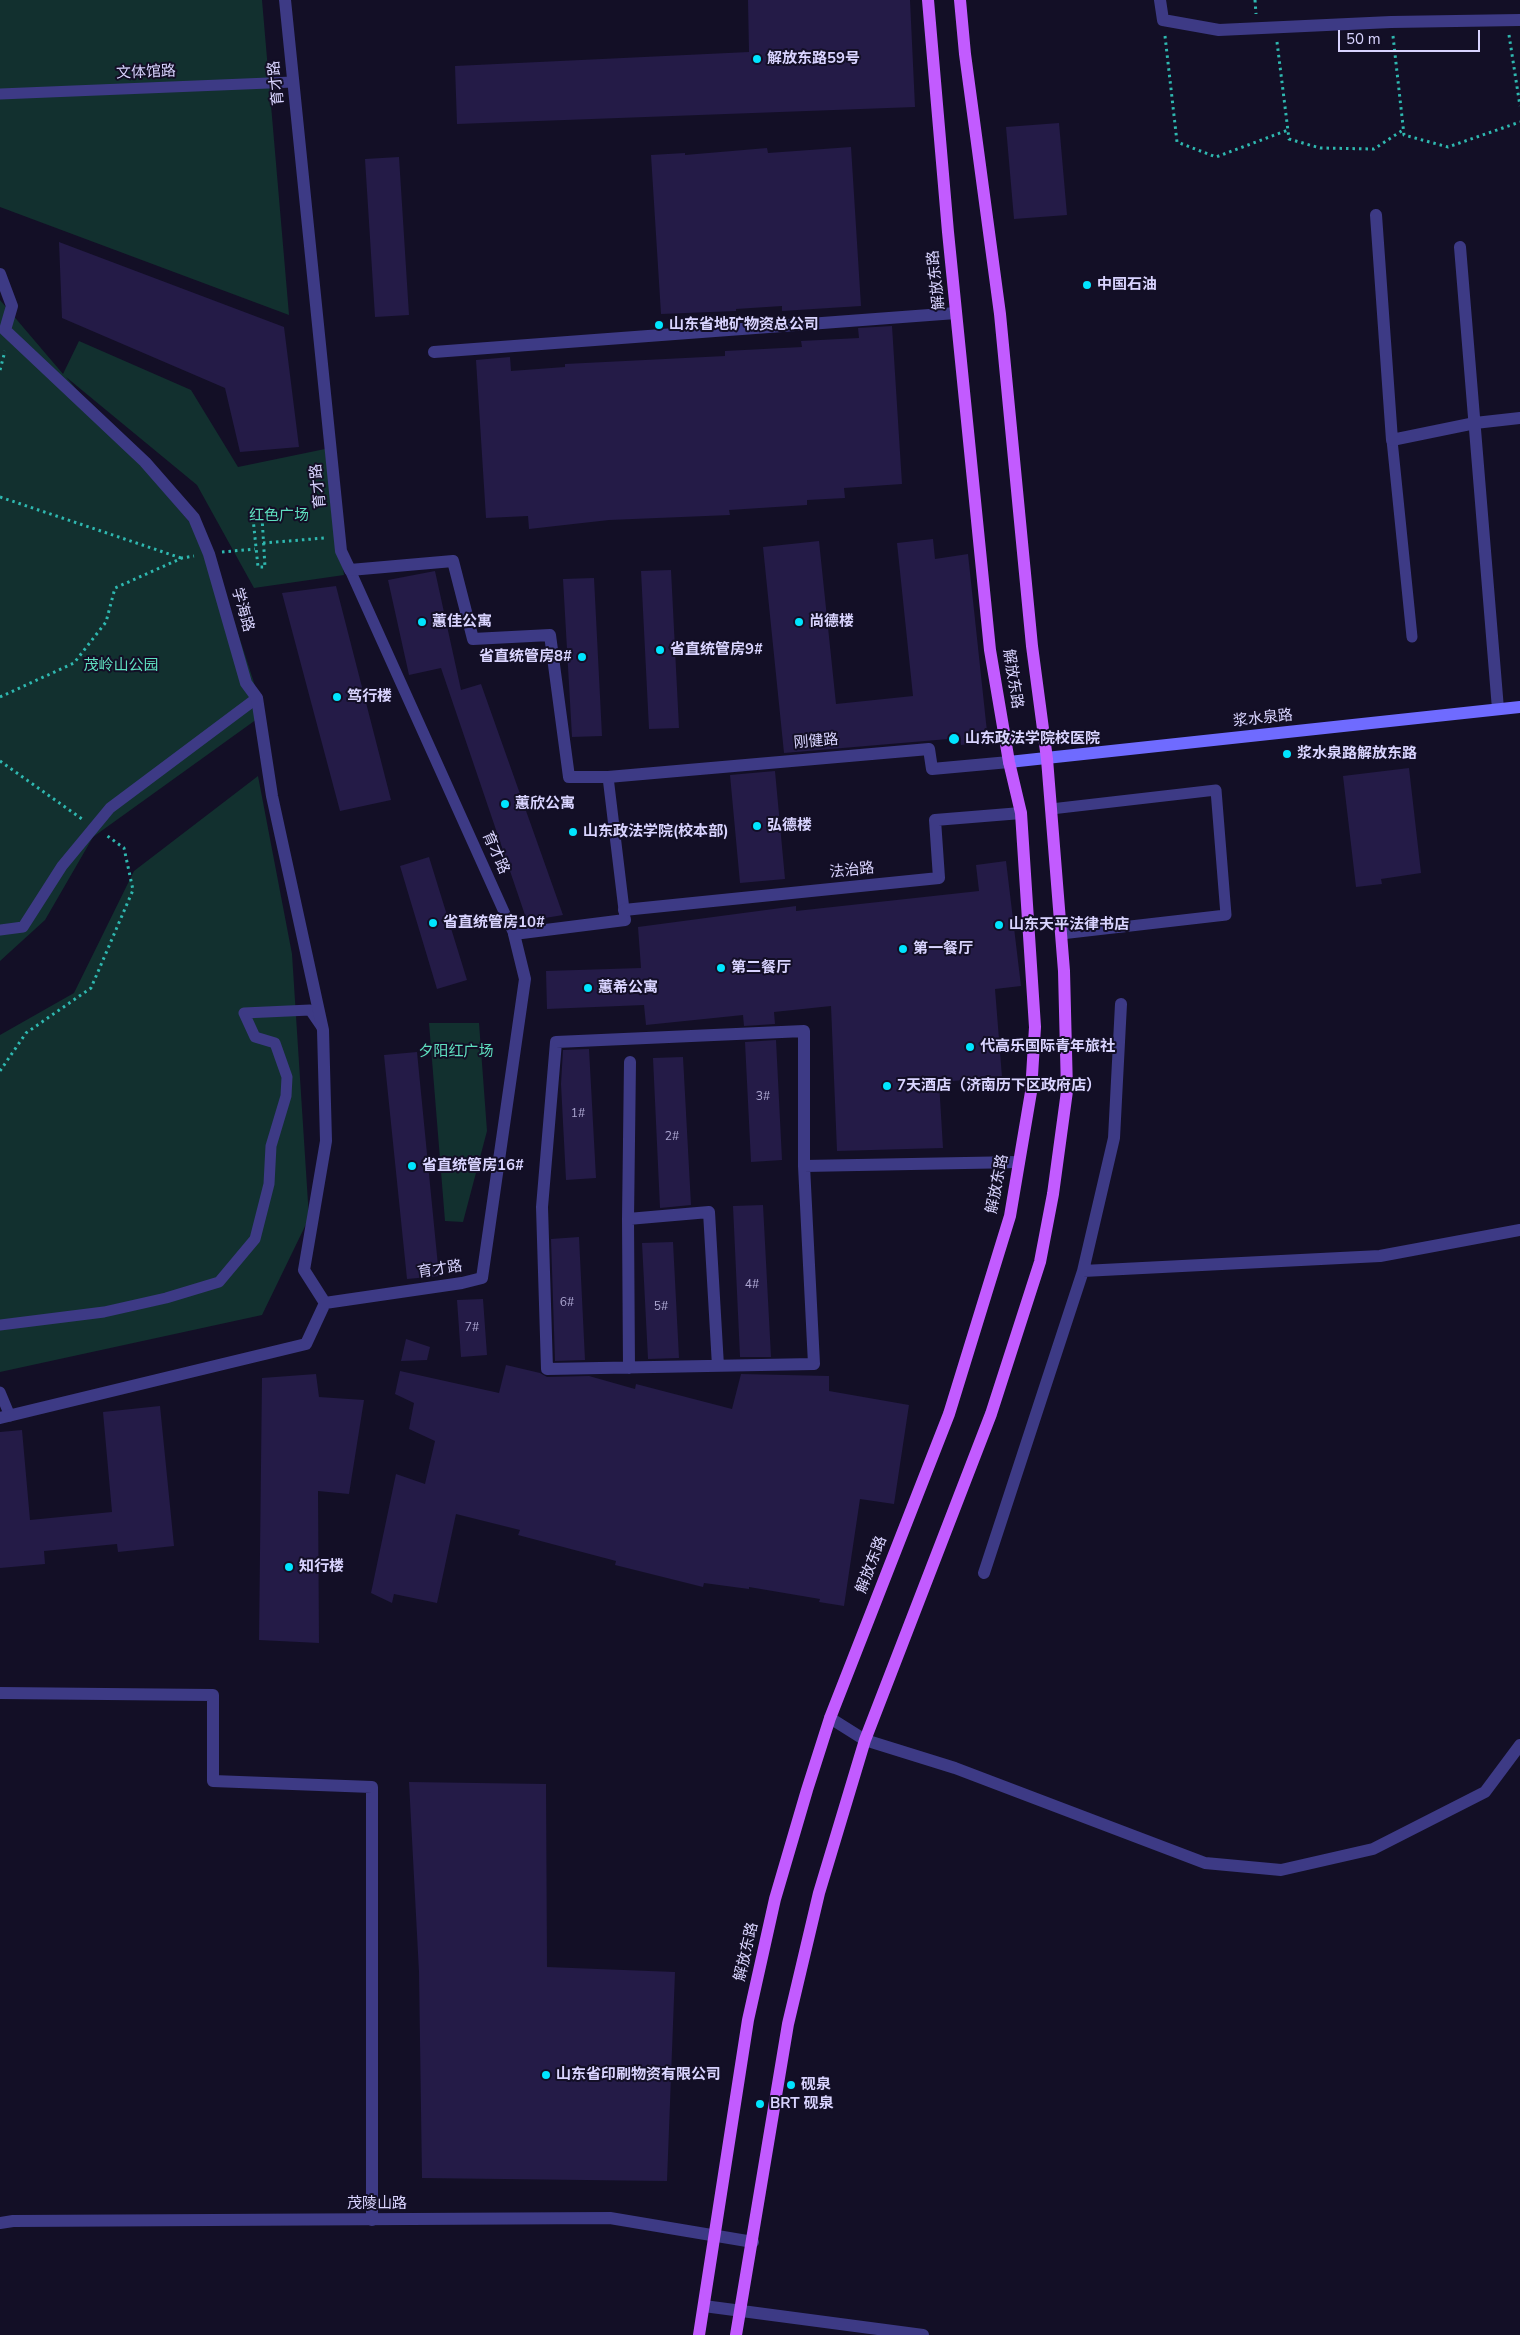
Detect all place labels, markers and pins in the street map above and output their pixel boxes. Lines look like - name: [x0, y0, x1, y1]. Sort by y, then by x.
- place label: 解放东路59号: [767, 50, 860, 68]
- marker: 解放东路59号: [751, 53, 763, 65]
- place label: 中国石油: [1097, 276, 1157, 294]
- marker: 中国石油: [1081, 279, 1093, 291]
- place label: 山东省地矿物资总公司: [669, 316, 819, 334]
- marker: 山东省地矿物资总公司: [653, 319, 665, 331]
- place label: 蕙佳公寓: [432, 613, 492, 631]
- place label: 尚德楼: [809, 613, 854, 631]
- marker: 蕙佳公寓: [416, 616, 428, 628]
- marker: 尚德楼: [793, 616, 805, 628]
- place label: 省直统管房9#: [670, 641, 763, 659]
- marker: 省直统管房9#: [654, 644, 666, 656]
- place label: 省直统管房8#: [479, 648, 572, 666]
- marker: 省直统管房8#: [576, 651, 588, 663]
- place label: 笃行楼: [347, 688, 392, 706]
- marker: 笃行楼: [331, 691, 343, 703]
- place label: 山东政法学院校医院: [965, 730, 1100, 748]
- marker: 山东政法学院校医院: [947, 732, 961, 746]
- place label: 浆水泉路解放东路: [1297, 745, 1417, 763]
- marker: 浆水泉路解放东路: [1281, 748, 1293, 760]
- place label: 蕙欣公寓: [515, 795, 575, 813]
- marker: 蕙欣公寓: [499, 798, 511, 810]
- place label: 弘德楼: [767, 817, 812, 835]
- marker: 弘德楼: [751, 820, 763, 832]
- place label: 山东政法学院(校本部): [583, 823, 729, 841]
- marker: 山东政法学院(校本部): [567, 826, 579, 838]
- place label: 省直统管房10#: [443, 914, 545, 932]
- place label: 山东天平法律书店: [1009, 916, 1129, 934]
- marker: 省直统管房10#: [427, 917, 439, 929]
- marker: 山东天平法律书店: [993, 919, 1005, 931]
- place label: 第一餐厅: [913, 940, 973, 958]
- marker: 第一餐厅: [897, 943, 909, 955]
- place label: 第二餐厅: [731, 959, 791, 977]
- marker: 第二餐厅: [715, 962, 727, 974]
- place label: 蕙希公寓: [598, 979, 658, 997]
- marker: 蕙希公寓: [582, 982, 594, 994]
- place label: 代高乐国际青年旅社: [980, 1038, 1115, 1056]
- marker: 代高乐国际青年旅社: [964, 1041, 976, 1053]
- place label: 7天酒店（济南历下区政府店）: [897, 1077, 1101, 1095]
- marker: 7天酒店（济南历下区政府店）: [881, 1080, 893, 1092]
- place label: 省直统管房16#: [422, 1157, 524, 1175]
- marker: 省直统管房16#: [406, 1160, 418, 1172]
- place label: 知行楼: [299, 1558, 344, 1576]
- marker: 知行楼: [283, 1561, 295, 1573]
- place label: 山东省印刷物资有限公司: [556, 2066, 721, 2084]
- marker: 山东省印刷物资有限公司: [540, 2069, 552, 2081]
- place label: 砚泉: [801, 2076, 831, 2094]
- marker: 砚泉: [785, 2079, 797, 2091]
- place label: BRT 砚泉: [770, 2095, 834, 2113]
- marker: BRT 砚泉: [754, 2098, 766, 2110]

